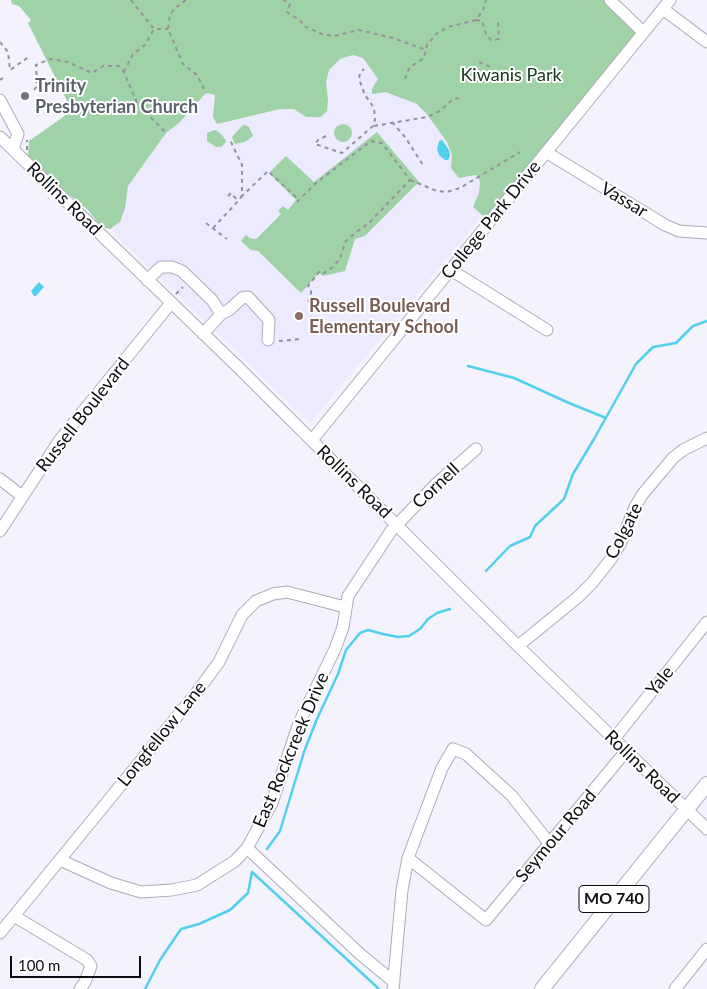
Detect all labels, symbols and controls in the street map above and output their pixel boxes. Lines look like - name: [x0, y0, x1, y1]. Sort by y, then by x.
- park label: Kiwanis Park: [460, 64, 562, 86]
- place label: Trinity Presbyterian Church: [35, 75, 198, 118]
- marker: Trinity Presbyterian Church: [19, 90, 31, 102]
- street label: College Park Drive: [437, 156, 545, 284]
- street label: Rollins Road: [22, 158, 106, 240]
- street label: Vassar: [597, 178, 651, 222]
- place label: Russell Boulevard Elementary School: [309, 295, 458, 338]
- marker: Russell Boulevard Elementary School: [293, 310, 305, 322]
- street label: Russell Boulevard: [32, 354, 134, 476]
- street label: Rollins Road: [312, 441, 396, 523]
- street label: Cornell: [408, 459, 464, 513]
- street label: Colgate: [601, 499, 647, 563]
- street label: Yale: [642, 662, 678, 700]
- street label: East Rockcreek Drive: [248, 669, 334, 831]
- street label: Longfellow Lane: [113, 677, 211, 791]
- street label: Rollins Road: [600, 726, 684, 808]
- street label: Seymour Road: [511, 785, 601, 887]
- road number: MO 740: [579, 886, 649, 912]
- scale bar: [12, 946, 144, 978]
- text: 100 m: [18, 956, 60, 974]

